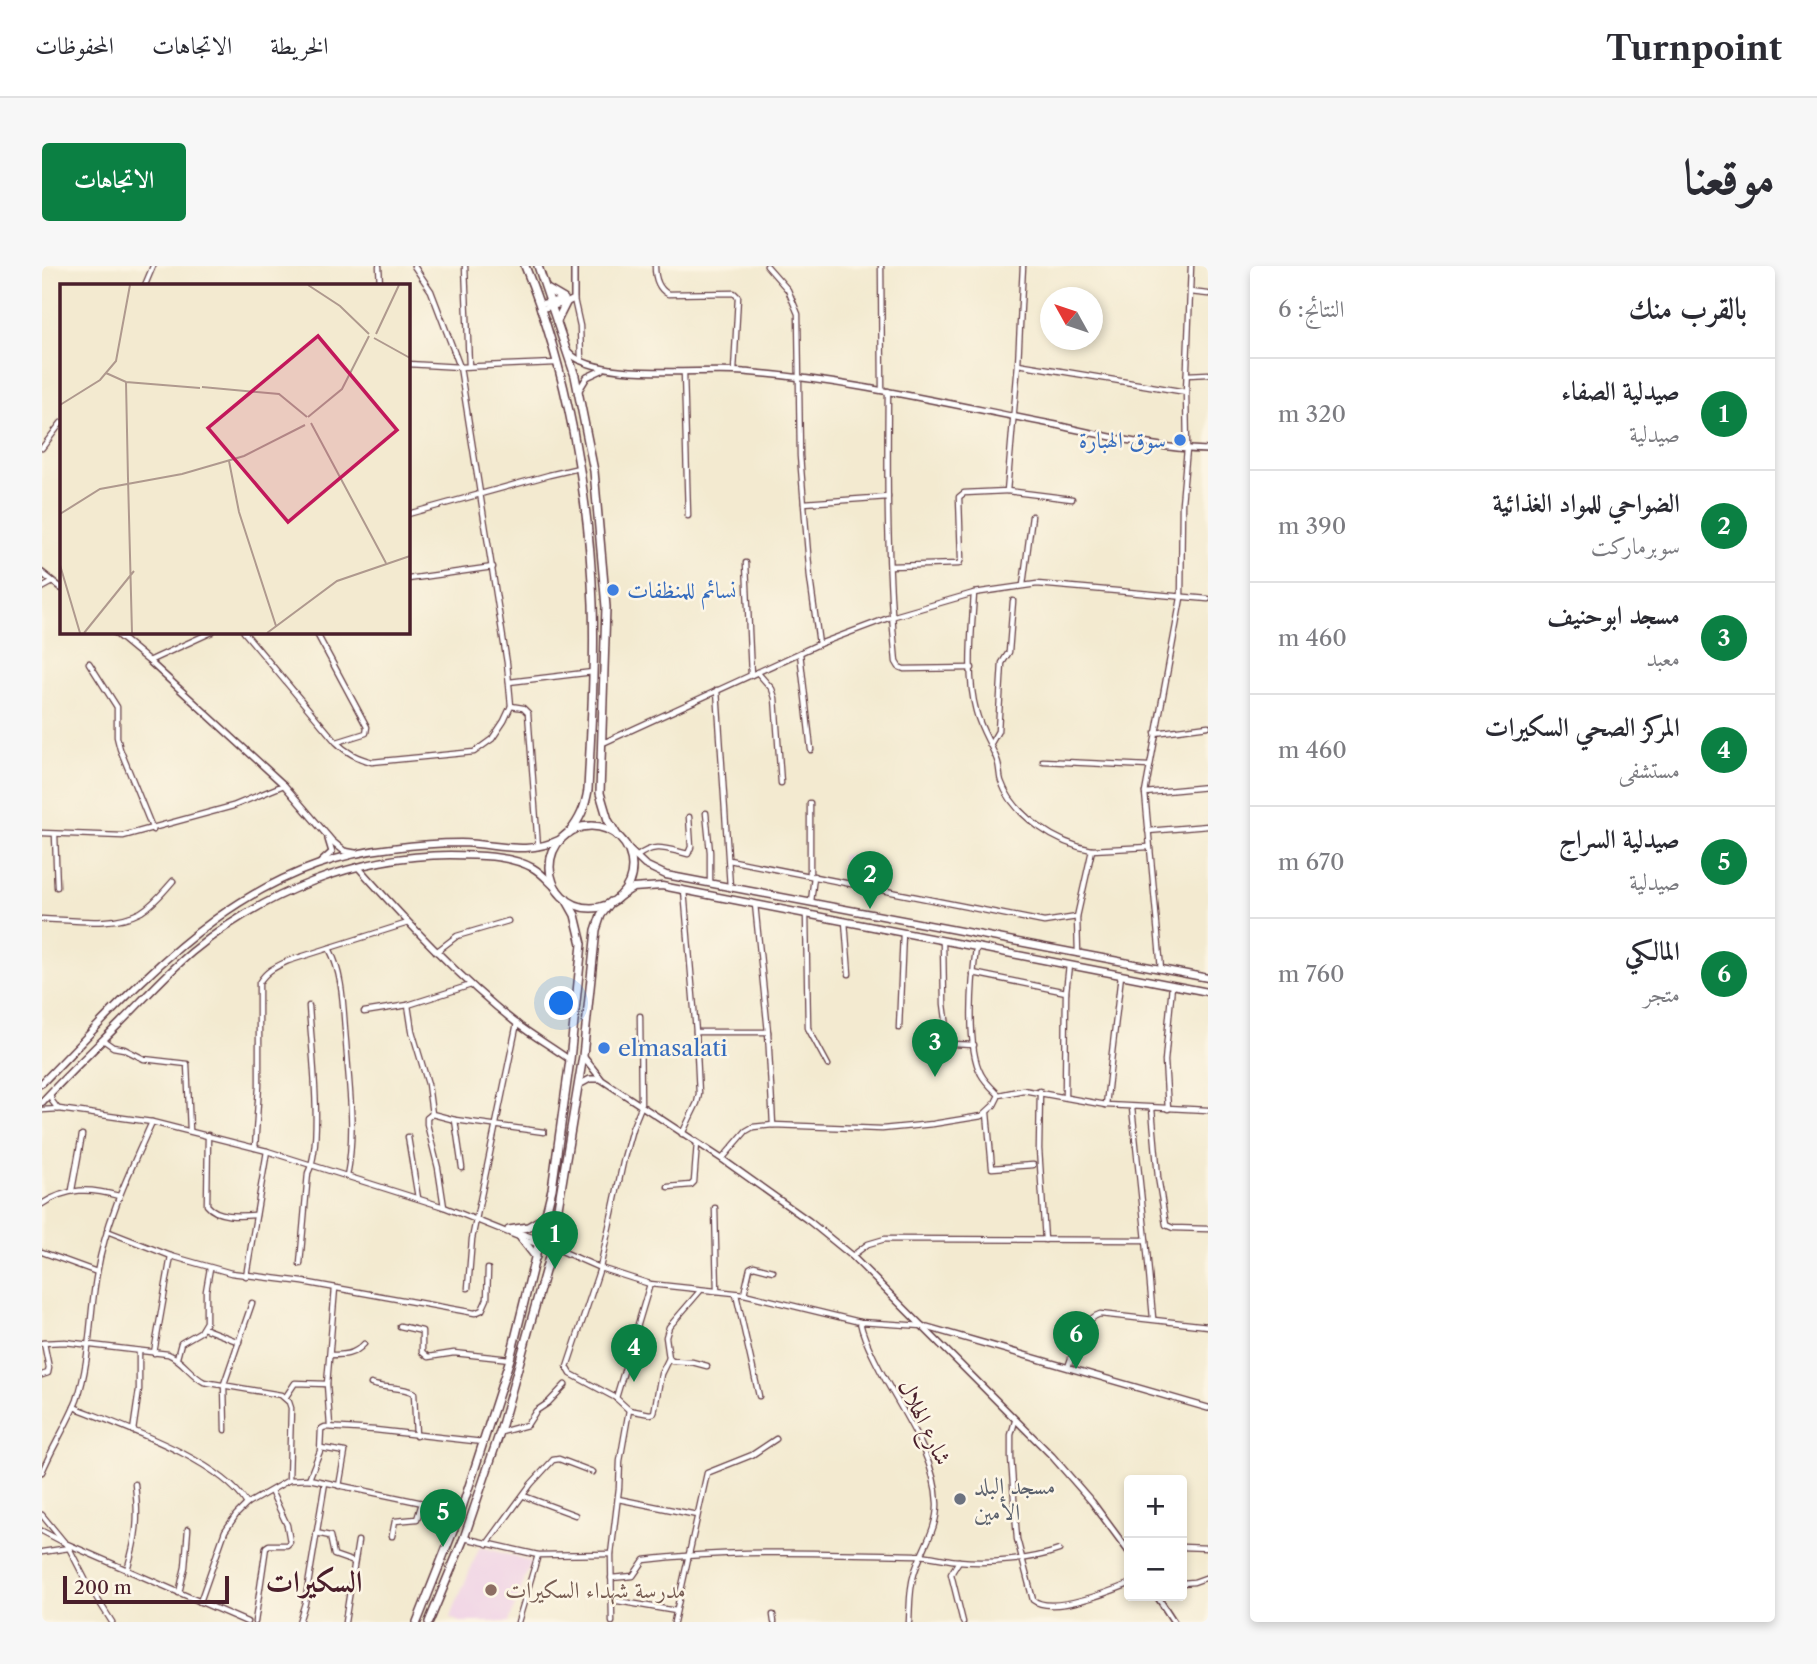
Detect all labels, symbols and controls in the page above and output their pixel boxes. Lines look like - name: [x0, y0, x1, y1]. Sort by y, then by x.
- text: Turnpoint: [1606, 28, 1782, 69]
- text: المحفوظات: [35, 31, 114, 60]
- text: الاتجاهات: [152, 31, 232, 60]
- text: الخريطة: [270, 31, 329, 60]
- button: الاتجاهات: [42, 143, 186, 221]
- text: موقعنا: [1683, 146, 1775, 207]
- inset map: [60, 284, 410, 634]
- north arrow: [1040, 287, 1103, 350]
- text: بالقرب منك: [1629, 290, 1747, 327]
- text: النتائج: 6: [1278, 295, 1344, 323]
- text: صيدلية الصفاء: [1561, 375, 1680, 407]
- text: 320 m: [1278, 400, 1346, 428]
- text: 1: [1719, 400, 1729, 428]
- text: صيدلية: [1629, 420, 1680, 448]
- place label: سوق الهبارة: [1079, 426, 1166, 455]
- marker: سوق الهبارة: [1172, 432, 1188, 448]
- text: الضواحي للمواد الغذائية: [1493, 487, 1680, 519]
- text: 390 m: [1278, 512, 1346, 540]
- text: 2: [1717, 512, 1731, 540]
- text: سوبرماركت: [1591, 532, 1680, 560]
- place label: نسائم للمنظفات: [627, 576, 737, 610]
- marker: نسائم للمنظفات: [605, 582, 621, 598]
- text: مسجد ابوحنيف: [1547, 599, 1680, 631]
- text: 460 m: [1278, 624, 1347, 652]
- text: 3: [1718, 624, 1731, 652]
- text: معبد: [1646, 644, 1680, 672]
- text: المركز الصحي السكيرات: [1485, 711, 1680, 743]
- text: 460 m: [1278, 736, 1347, 764]
- text: 4: [1717, 736, 1731, 764]
- text: مستشفى: [1619, 756, 1680, 784]
- text: صيدلية السراج: [1559, 823, 1680, 855]
- text: 670 m: [1278, 848, 1345, 876]
- text: 5: [1718, 848, 1730, 876]
- pin: 2: [847, 851, 893, 909]
- text: صيدلية: [1629, 868, 1680, 896]
- text: المالكي: [1625, 935, 1680, 967]
- text: 760 m: [1278, 960, 1344, 988]
- text: 6: [1717, 960, 1731, 988]
- text: متجر: [1644, 980, 1680, 1008]
- your location: [544, 986, 578, 1020]
- pin: 3: [912, 1019, 958, 1077]
- place label: elmasalati: [618, 1034, 728, 1062]
- marker: elmasalati: [596, 1040, 612, 1056]
- pin: 1: [532, 1211, 578, 1269]
- pin: 6: [1053, 1311, 1099, 1369]
- pin: 4: [611, 1324, 657, 1382]
- street label: شارع الهلال: [887, 1375, 958, 1472]
- place label: مسجد البلد الأمين: [974, 1472, 1055, 1526]
- map controls: [1124, 1475, 1187, 1601]
- button: +: [1124, 1475, 1187, 1538]
- pin: 5: [420, 1489, 466, 1547]
- marker: مسجد البلد الأمين: [952, 1491, 968, 1507]
- button: −: [1124, 1538, 1187, 1601]
- district label: السكيرات: [265, 1563, 363, 1600]
- scale bar: [63, 1573, 229, 1605]
- text: 200 m: [74, 1576, 132, 1599]
- place label: مدرسة شهداء السكيرات: [505, 1576, 686, 1605]
- marker: مدرسة شهداء السكيرات: [483, 1582, 499, 1598]

